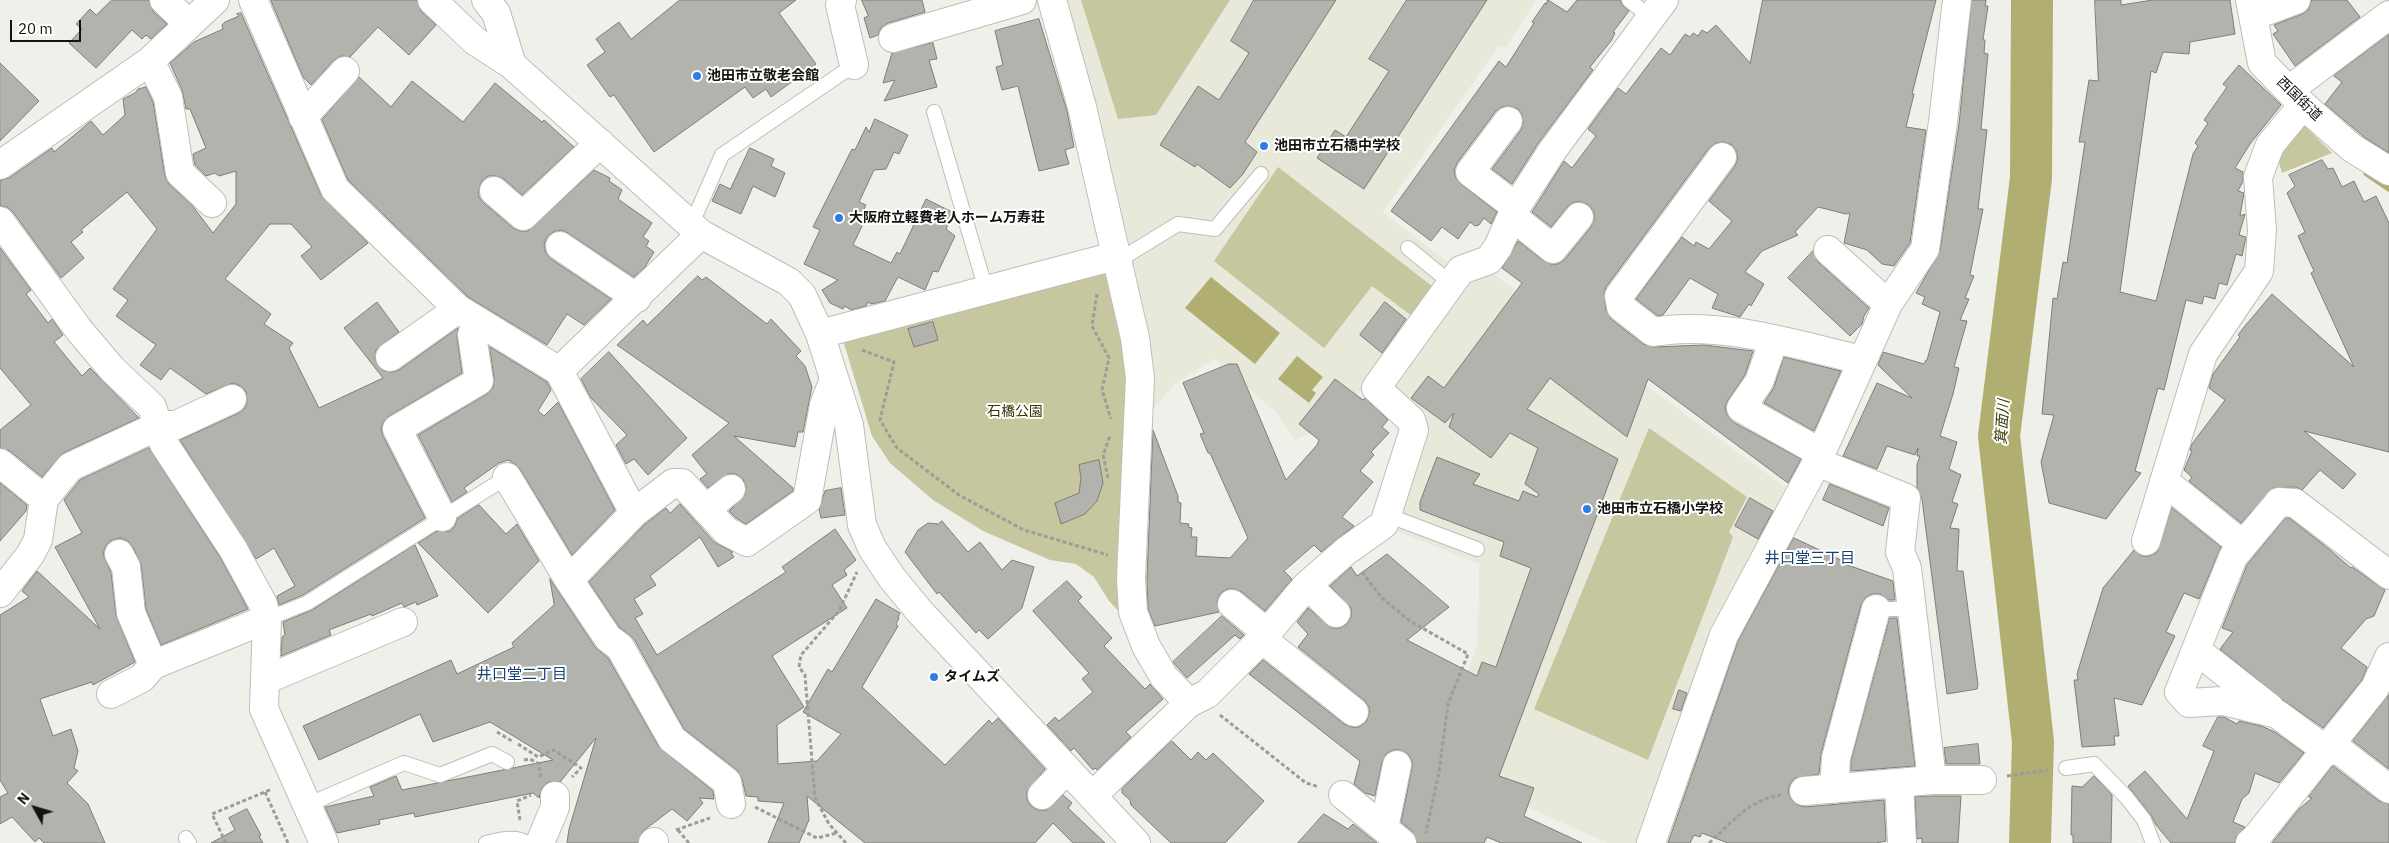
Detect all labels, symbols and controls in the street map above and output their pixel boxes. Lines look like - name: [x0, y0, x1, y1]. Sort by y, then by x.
- scale bar: [12, 10, 84, 42]
- text: 20 m: [18, 19, 53, 38]
- place label: 池田市立敬老会館: [707, 68, 819, 84]
- marker: 池田市立敬老会館: [691, 70, 703, 82]
- street label: 西国街道: [2273, 74, 2325, 124]
- place label: 池田市立石橋中学校: [1274, 138, 1400, 154]
- marker: 池田市立石橋中学校: [1258, 140, 1270, 152]
- place label: 大阪府立軽費老人ホーム万寿荘: [849, 210, 1045, 226]
- marker: 大阪府立軽費老人ホーム万寿荘: [833, 212, 845, 224]
- water label: 箕面川: [1992, 399, 2014, 445]
- park label: 石橋公園: [987, 404, 1043, 420]
- place label: 池田市立石橋小学校: [1597, 501, 1723, 517]
- marker: 池田市立石橋小学校: [1581, 503, 1593, 515]
- district label: 井口堂三丁目: [1765, 550, 1855, 568]
- district label: 井口堂二丁目: [477, 666, 567, 684]
- place label: タイムズ: [944, 669, 1000, 685]
- marker: タイムズ: [928, 671, 940, 683]
- north arrow: [10, 783, 60, 833]
- text: N: [13, 789, 34, 808]

